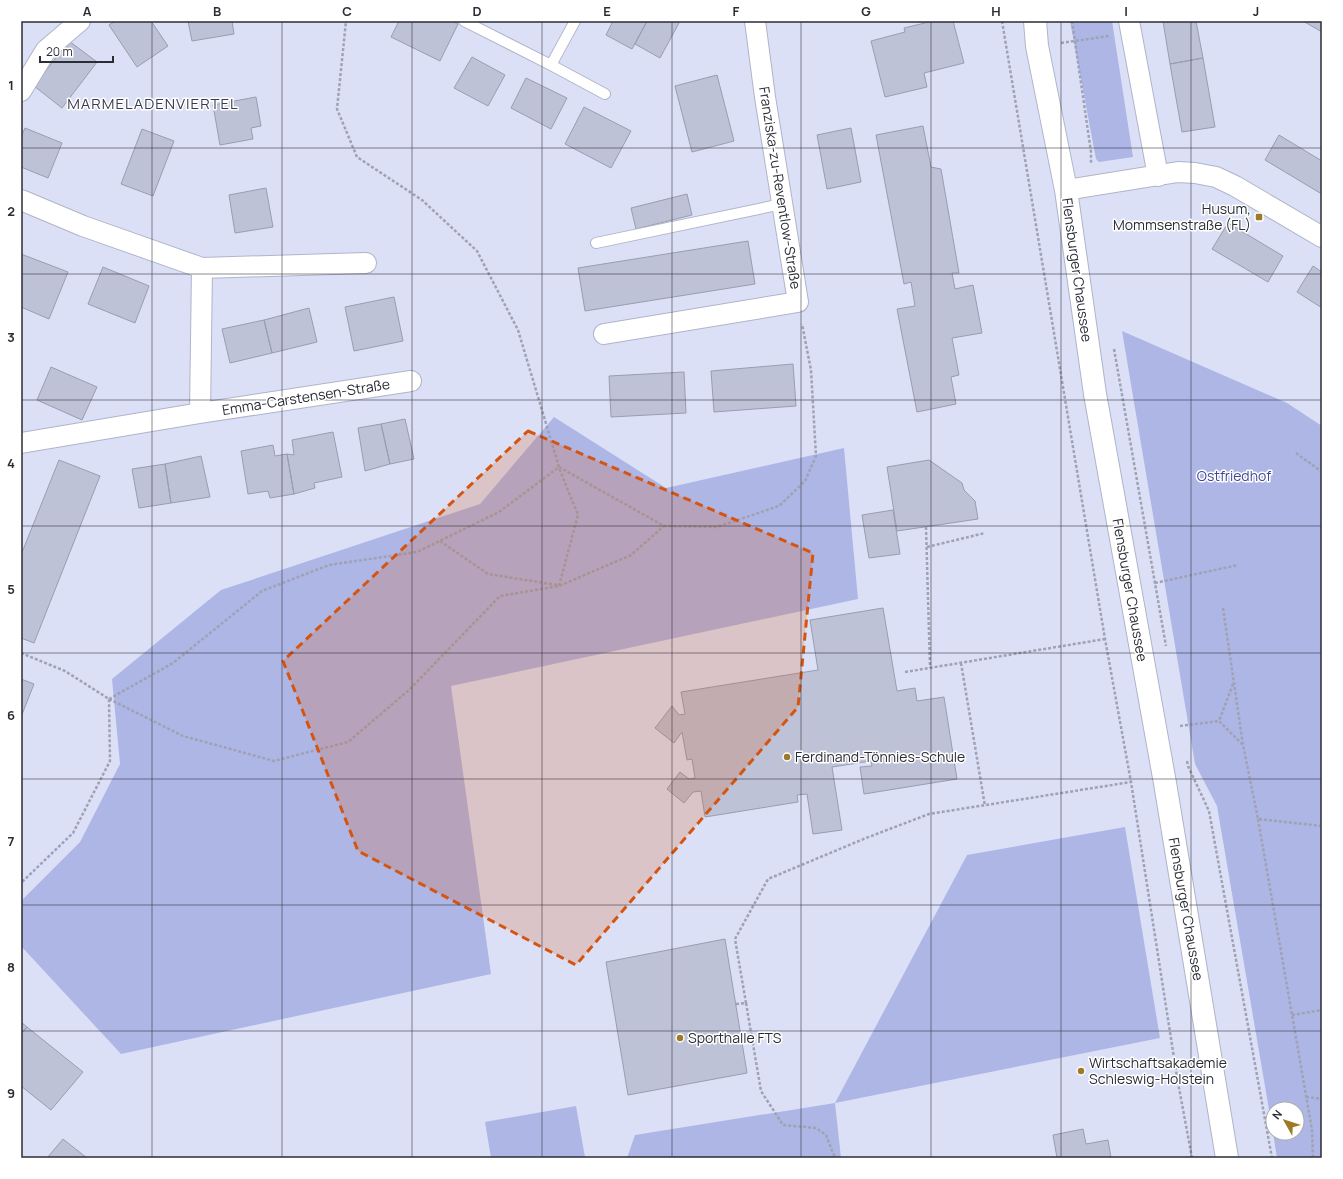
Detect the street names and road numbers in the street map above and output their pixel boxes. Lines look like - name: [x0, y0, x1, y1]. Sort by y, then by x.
- street label: Franziska-zu-Reventlow-Straße: [755, 85, 806, 291]
- street label: Flensburger Chaussee: [1058, 197, 1097, 343]
- street label: Emma-Carstensen-Straße: [221, 374, 391, 419]
- street label: Flensburger Chaussee: [1109, 517, 1152, 663]
- street label: Flensburger Chaussee: [1165, 836, 1208, 982]

